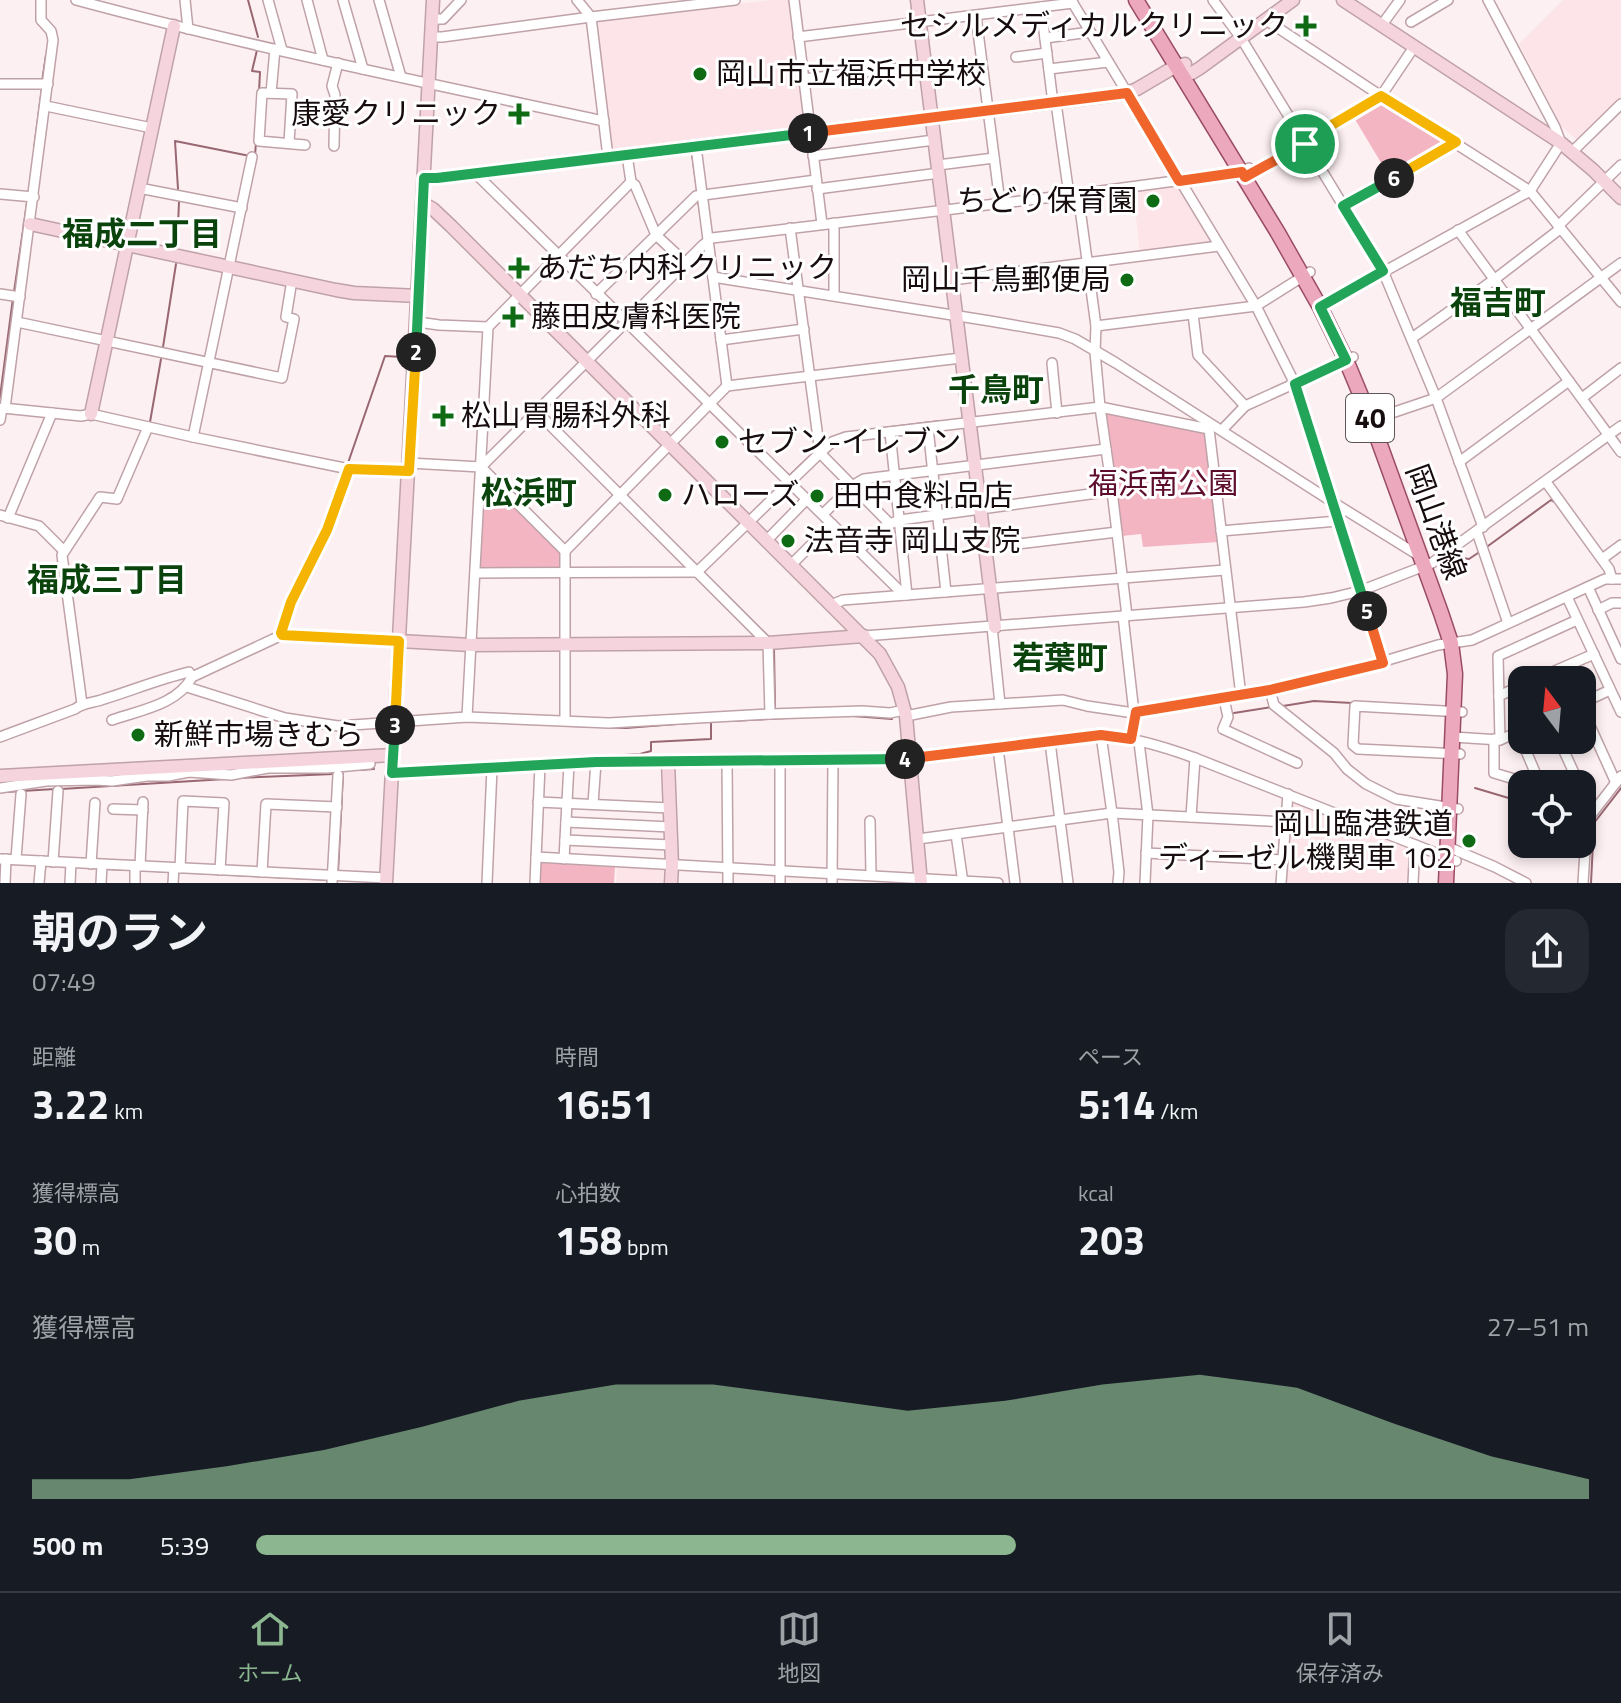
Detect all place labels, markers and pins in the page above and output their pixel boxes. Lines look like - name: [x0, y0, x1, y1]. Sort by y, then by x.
- place label: セシルメディカルクリニック: [900, 2, 1288, 48]
- marker: セシルメディカルクリニック: [1295, 15, 1317, 37]
- place label: 岡山市立福浜中学校: [716, 50, 986, 96]
- marker: 岡山市立福浜中学校: [691, 65, 709, 83]
- place label: 康愛クリニック: [291, 90, 501, 136]
- marker: 康愛クリニック: [508, 103, 530, 125]
- pin: [1271, 110, 1339, 178]
- pin: 1: [788, 113, 828, 153]
- pin: 6: [1374, 158, 1414, 198]
- place label: ちどり保育園: [957, 177, 1137, 223]
- marker: ちどり保育園: [1144, 192, 1162, 210]
- place label: あだち内科クリニック: [537, 244, 837, 290]
- place label: 岡山千鳥郵便局: [901, 256, 1111, 302]
- marker: あだち内科クリニック: [508, 257, 530, 279]
- marker: 岡山千鳥郵便局: [1118, 271, 1136, 289]
- place label: 藤田皮膚科医院: [531, 293, 741, 339]
- marker: 藤田皮膚科医院: [502, 306, 524, 328]
- pin: 2: [396, 332, 436, 372]
- place label: 松山胃腸科外科: [461, 392, 671, 438]
- marker: 松山胃腸科外科: [432, 405, 454, 427]
- place label: セブン-イレブン: [738, 418, 961, 464]
- marker: セブン-イレブン: [713, 433, 731, 451]
- place label: ハローズ: [681, 471, 800, 517]
- place label: 田中食料品店: [833, 472, 1013, 518]
- marker: ハローズ: [656, 486, 674, 504]
- marker: 田中食料品店: [808, 487, 826, 505]
- place label: 法音寺 岡山支院: [804, 517, 1021, 563]
- marker: 法音寺 岡山支院: [779, 532, 797, 550]
- pin: 5: [1347, 591, 1387, 631]
- pin: 3: [375, 705, 415, 745]
- place label: 新鮮市場きむら: [154, 711, 364, 757]
- marker: 新鮮市場きむら: [129, 726, 147, 744]
- pin: 4: [885, 739, 925, 779]
- place label: 岡山臨港鉄道 ディーゼル機関車 102: [1158, 800, 1453, 880]
- marker: 岡山臨港鉄道 ディーゼル機関車 102: [1460, 832, 1478, 850]

